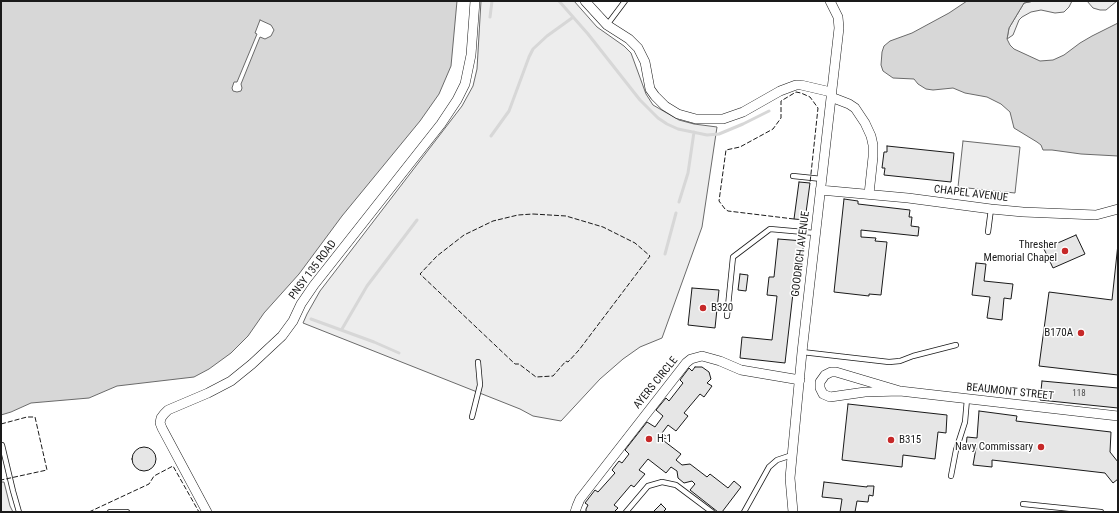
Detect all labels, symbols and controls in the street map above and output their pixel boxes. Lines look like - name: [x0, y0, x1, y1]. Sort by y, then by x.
- street label: CHAPEL AVENUE: [933, 183, 1009, 205]
- street label: GOODRICH AVENUE: [789, 210, 813, 298]
- street label: PNSY 135 ROAD: [286, 238, 340, 302]
- place label: Thresher Memorial Chapel: [984, 238, 1057, 264]
- marker: Thresher Memorial Chapel: [1060, 246, 1070, 256]
- place label: B320: [711, 301, 733, 315]
- marker: B320: [698, 303, 708, 313]
- place label: B170A: [1044, 326, 1073, 340]
- marker: B170A: [1076, 328, 1086, 338]
- street label: AYERS CIRCLE: [631, 354, 681, 412]
- street label: BEAUMONT STREET: [966, 381, 1054, 403]
- house number: 118: [1072, 389, 1086, 399]
- place label: H-1: [657, 432, 672, 446]
- place label: B315: [899, 433, 921, 447]
- marker: H-1: [644, 434, 654, 444]
- marker: B315: [886, 435, 896, 445]
- place label: Navy Commissary: [955, 440, 1033, 454]
- marker: Navy Commissary: [1036, 442, 1046, 452]

